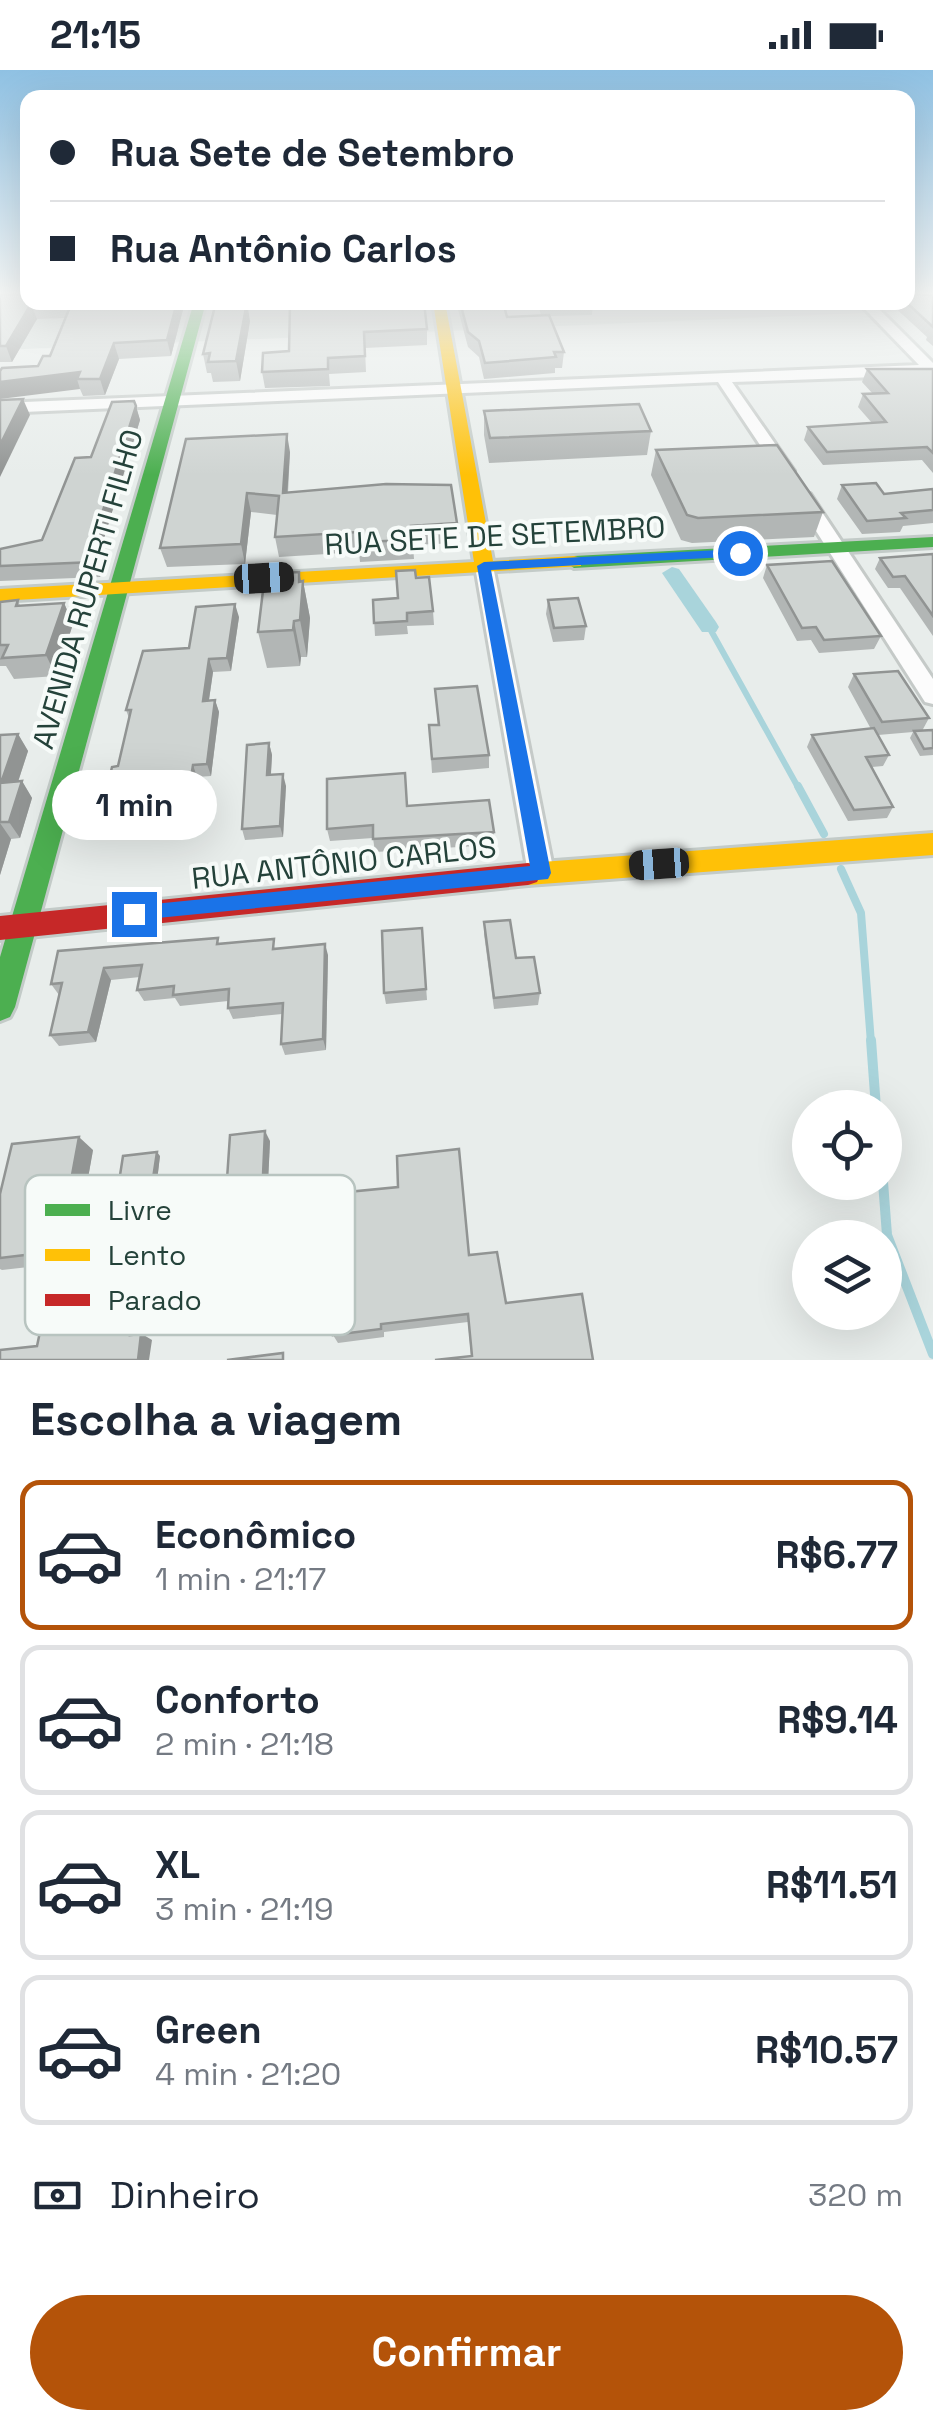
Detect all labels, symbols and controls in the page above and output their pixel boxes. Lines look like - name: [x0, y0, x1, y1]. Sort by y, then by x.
- text: 21:15: [50, 11, 141, 59]
- text: Rua Sete de Setembro: [110, 129, 515, 177]
- text: Rua Antônio Carlos: [110, 225, 457, 273]
- street label: AVENIDA RUPERTI FILHO: [23, 425, 152, 753]
- street label: RUA SETE DE SETEMBRO: [324, 507, 666, 564]
- route start: [718, 531, 763, 576]
- car: [233, 561, 295, 595]
- callout: 1 min: [52, 769, 216, 839]
- text: 1 min: [95, 785, 174, 825]
- street label: RUA ANTÔNIO CARLOS: [190, 827, 498, 898]
- car: [628, 847, 690, 881]
- route end: [112, 892, 157, 937]
- map controls: [792, 1090, 902, 1330]
- button: locate: [792, 1090, 902, 1200]
- legend: [25, 1175, 355, 1335]
- text: Livre: [108, 1192, 172, 1228]
- button: layers: [792, 1220, 902, 1330]
- text: Lento: [108, 1237, 186, 1273]
- text: Parado: [108, 1282, 202, 1318]
- text: Escolha a viagem: [30, 1391, 402, 1448]
- icon: car: [35, 1510, 125, 1600]
- text: Econômico: [155, 1511, 356, 1559]
- text: R$6.77: [775, 1531, 898, 1579]
- text: 1 min · 21:17: [155, 1559, 326, 1599]
- icon: car: [35, 1675, 125, 1765]
- text: Conforto: [155, 1676, 320, 1724]
- text: R$9.14: [777, 1696, 898, 1744]
- text: 2 min · 21:18: [155, 1724, 334, 1764]
- icon: car: [35, 1840, 125, 1930]
- text: XL: [155, 1841, 200, 1889]
- text: R$11.51: [766, 1861, 898, 1909]
- text: 3 min · 21:19: [155, 1889, 334, 1929]
- icon: car: [35, 2005, 125, 2095]
- text: Green: [155, 2006, 262, 2054]
- text: R$10.57: [755, 2026, 898, 2074]
- text: 4 min · 21:20: [155, 2054, 341, 2094]
- icon: cash: [30, 2168, 85, 2223]
- text: Dinheiro: [110, 2171, 260, 2219]
- text: 320 m: [808, 2175, 903, 2215]
- button: Confirmar: [30, 2295, 903, 2410]

